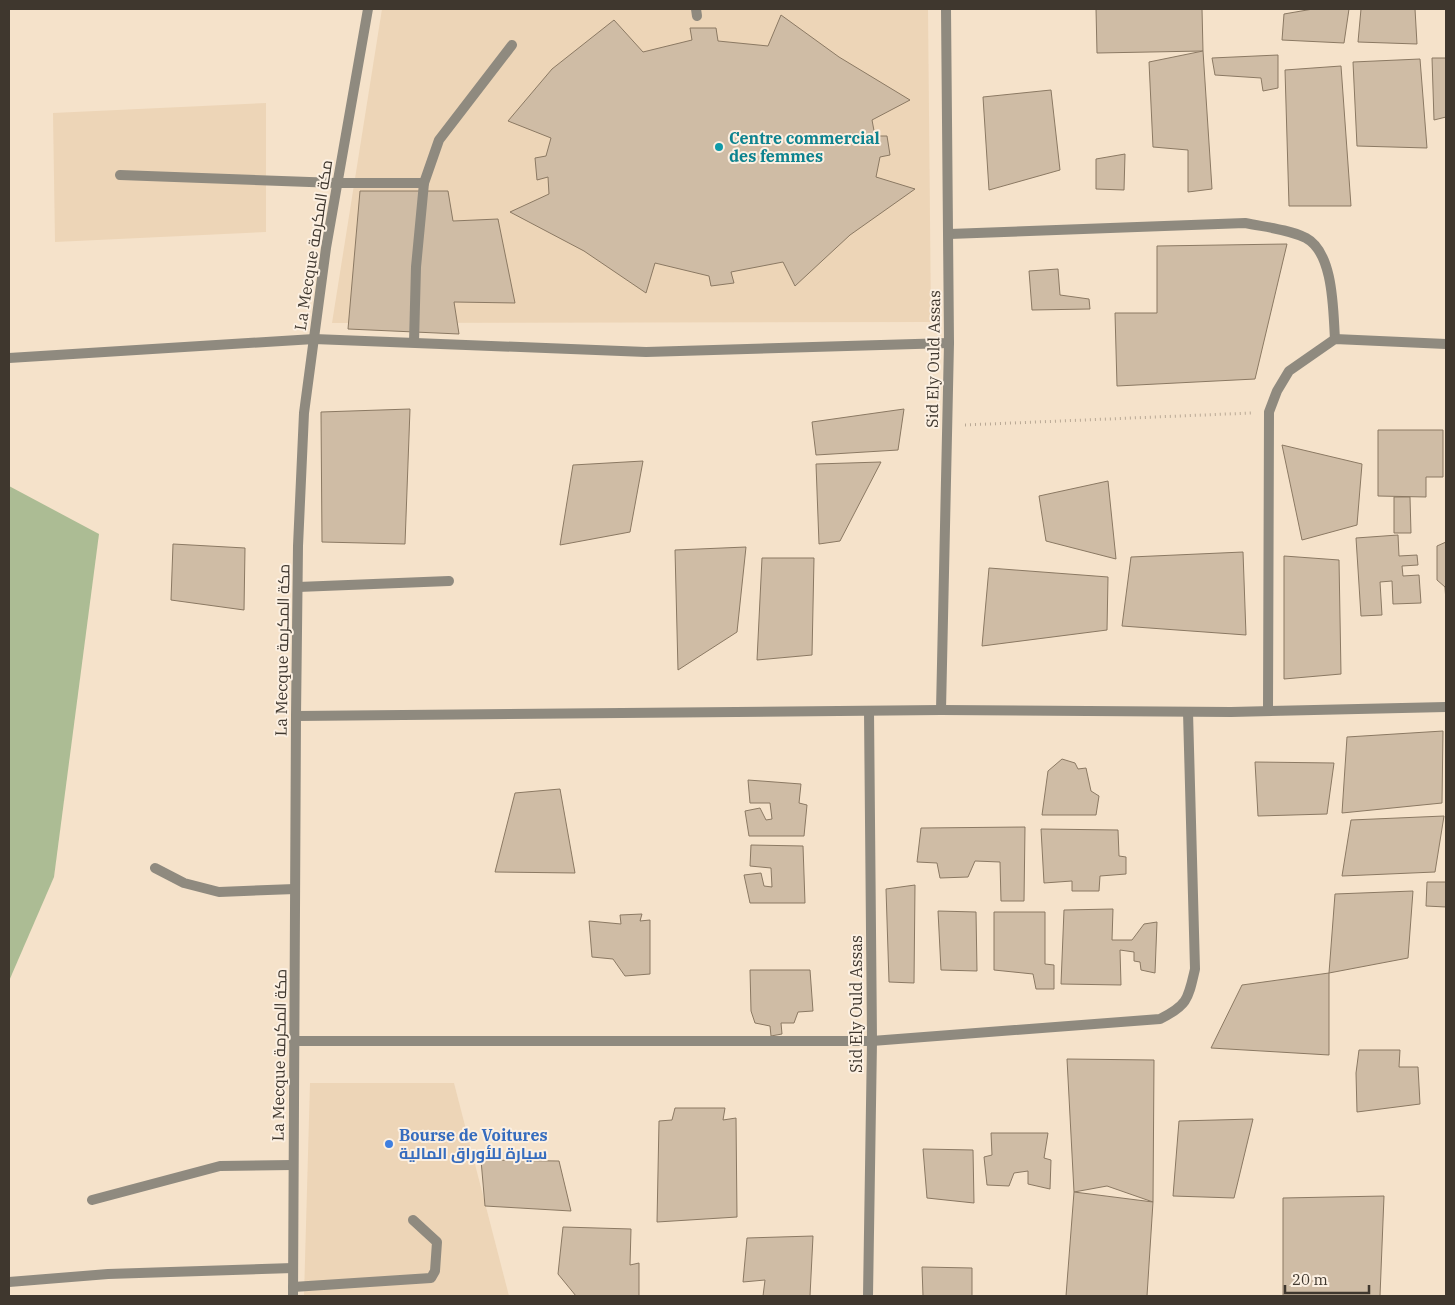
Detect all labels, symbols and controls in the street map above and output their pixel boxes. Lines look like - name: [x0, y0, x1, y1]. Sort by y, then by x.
- place label: Centre commercial des femmes: [729, 128, 880, 166]
- marker: Centre commercial des femmes: [713, 141, 725, 153]
- street label: La Mecque مكة المكرمة: [290, 158, 336, 332]
- street label: Sid Ely Ould Assas: [922, 290, 944, 428]
- street label: La Mecque مكة المكرمة: [270, 564, 294, 736]
- street label: Sid Ely Ould Assas: [846, 935, 866, 1073]
- street label: La Mecque مكة المكرمة: [267, 969, 291, 1141]
- place label: Bourse de Voitures سيارة للأوراق المالية: [399, 1125, 548, 1163]
- marker: Bourse de Voitures سيارة للأوراق المالية: [383, 1138, 395, 1150]
- scale bar: [1285, 1262, 1369, 1294]
- text: 20 m: [1292, 1270, 1328, 1289]

